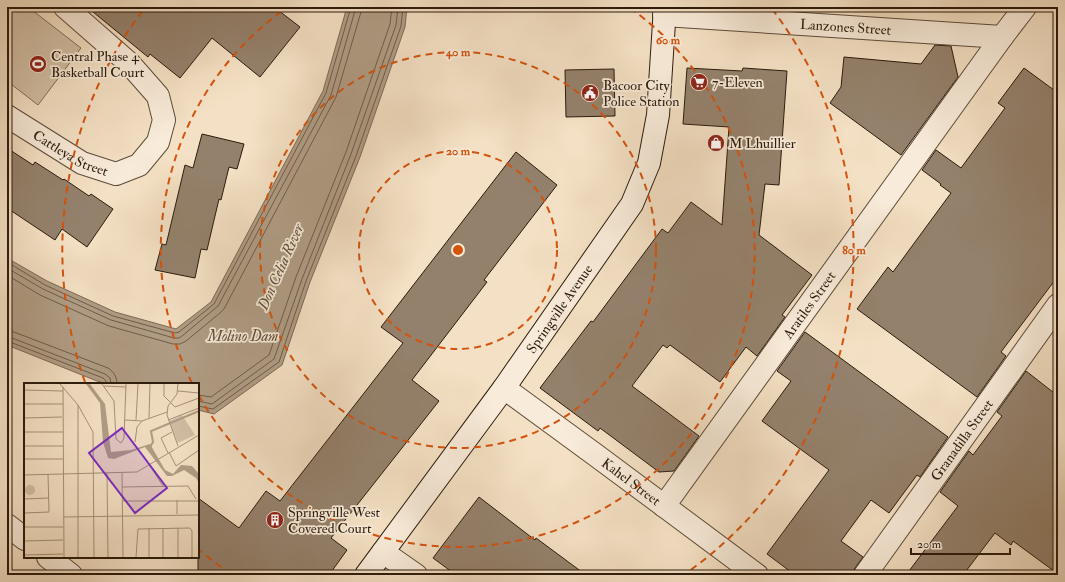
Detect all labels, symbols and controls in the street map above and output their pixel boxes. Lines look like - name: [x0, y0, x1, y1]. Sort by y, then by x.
- street label: Lanzones Street: [800, 15, 892, 38]
- text: 60 m: [656, 33, 681, 48]
- text: 40 m: [445, 45, 471, 60]
- place label: Central Phase 4 Basketball Court: [51, 48, 145, 81]
- sports icon: Central Phase 4 Basketball Court: [28, 54, 48, 74]
- supermarket icon: 7-Eleven: [689, 72, 709, 92]
- place label: 7-Eleven: [712, 74, 763, 91]
- place label: Bacoor City Police Station: [603, 77, 679, 110]
- public building icon: Bacoor City Police Station: [580, 83, 600, 103]
- street label: Cattleya Street: [30, 126, 111, 180]
- shop icon: M Lhuillier: [706, 133, 726, 153]
- place label: M Lhuillier: [729, 135, 797, 152]
- text: 20 m: [446, 144, 471, 159]
- water label: Don Celia River: [253, 220, 309, 314]
- centre of rings: [451, 243, 465, 257]
- text: 80 m: [842, 243, 866, 258]
- street label: Springville Avenue: [522, 261, 596, 356]
- street label: Aratiles Street: [778, 267, 839, 343]
- water label: Molino Dam: [207, 327, 278, 346]
- inset map: [24, 383, 199, 558]
- street label: Granadilla Street: [927, 396, 997, 484]
- street label: Kahel Street: [599, 454, 664, 509]
- place label: Springville West Covered Court: [288, 504, 380, 537]
- building icon: Springville West Covered Court: [265, 510, 285, 530]
- scale bar: [911, 530, 1010, 556]
- text: 20 m: [917, 537, 942, 552]

